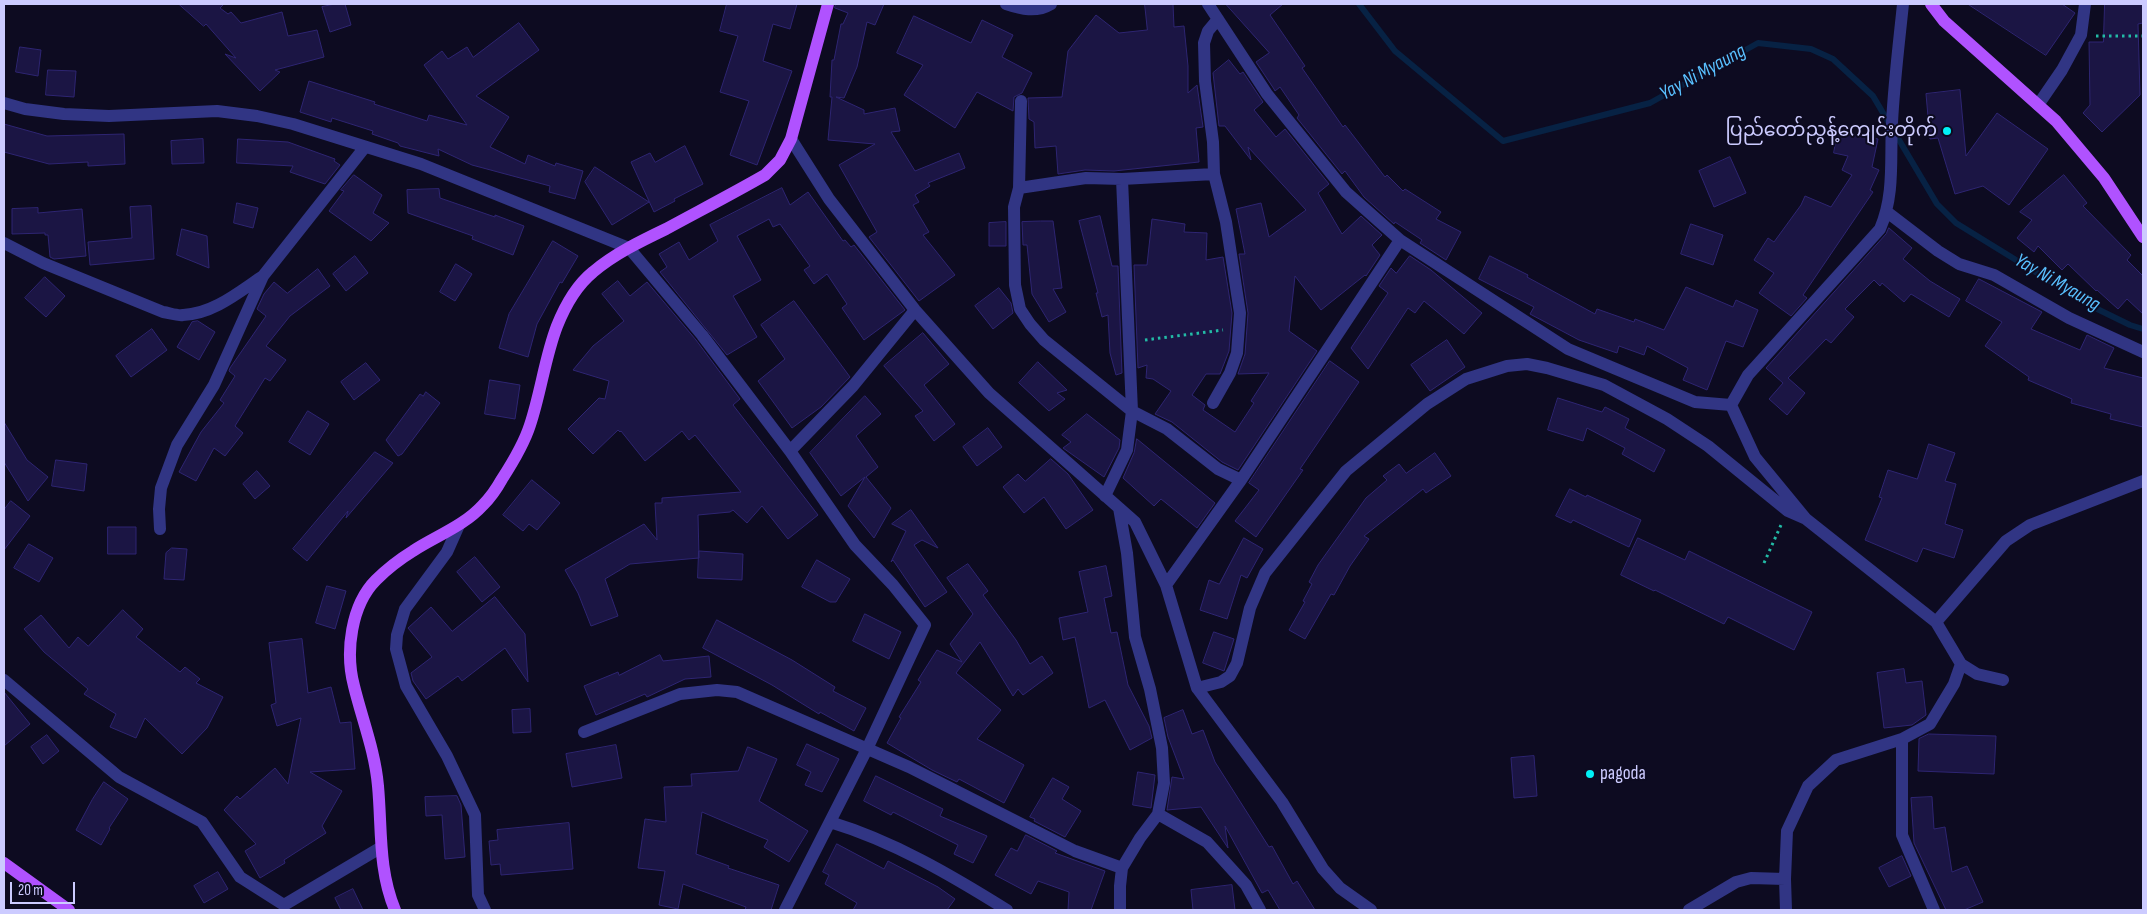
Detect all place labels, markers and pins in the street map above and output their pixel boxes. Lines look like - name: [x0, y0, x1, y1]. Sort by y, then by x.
- place label: ပြည်‌‌တော်ညွန့်ကျေင်းတိုက်: [1725, 120, 1937, 142]
- marker: ပြည်‌‌တော်ညွန့်ကျေင်းတိုက်: [1941, 125, 1953, 137]
- place label: pagoda: [1600, 763, 1646, 785]
- marker: pagoda: [1584, 768, 1596, 780]

